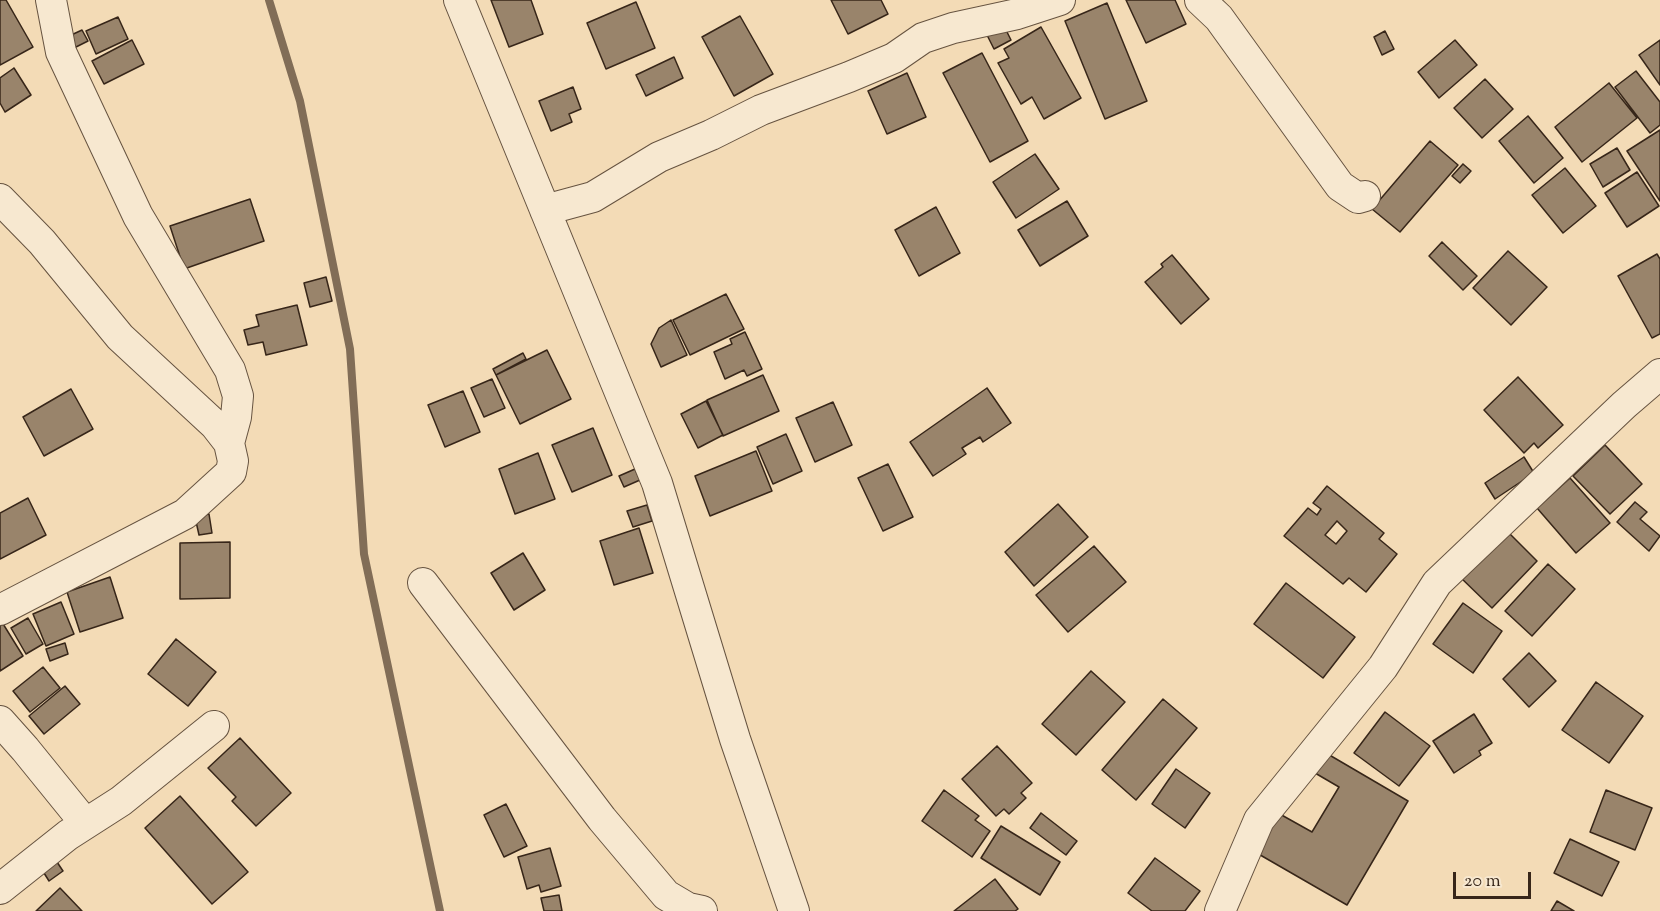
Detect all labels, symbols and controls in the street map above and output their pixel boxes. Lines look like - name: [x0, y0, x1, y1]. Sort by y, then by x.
- scale bar: [1456, 860, 1534, 898]
- text: 20 m: [1464, 869, 1501, 895]

